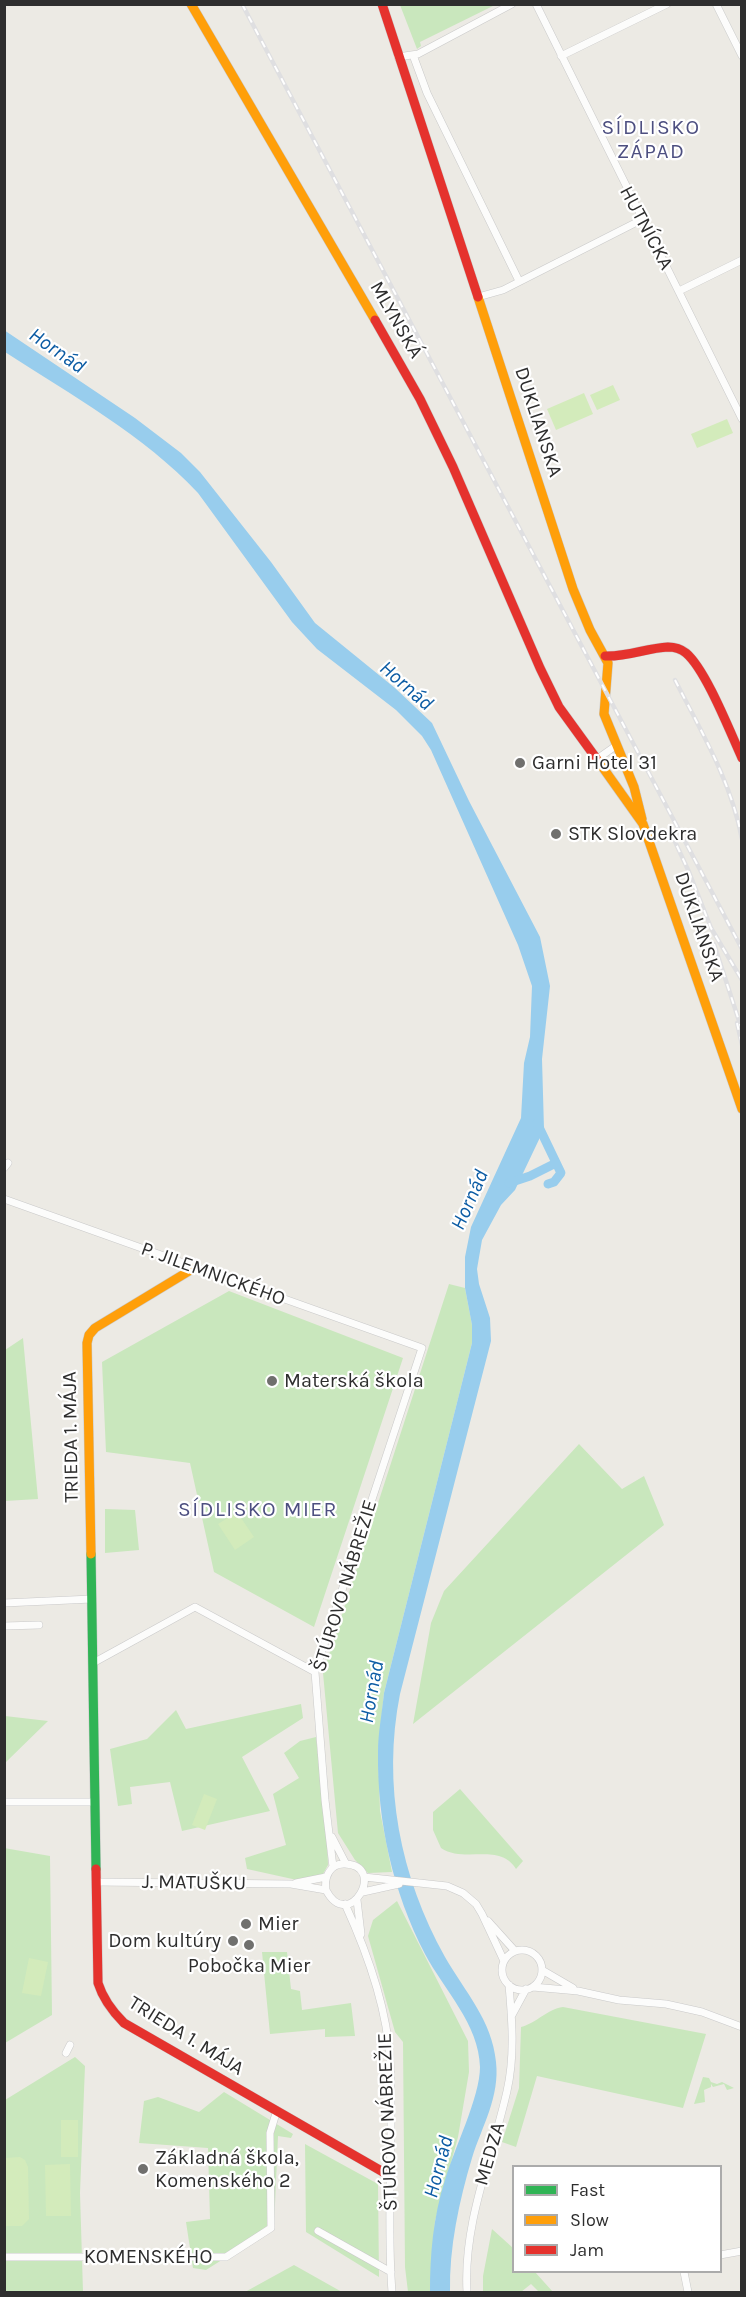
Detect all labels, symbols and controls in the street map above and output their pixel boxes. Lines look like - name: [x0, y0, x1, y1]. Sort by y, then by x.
- district label: SÍDLISKO ZÁPAD: [601, 115, 701, 165]
- street label: HUTNÍCKA: [614, 182, 678, 274]
- street label: MLYNSKÁ: [364, 277, 428, 363]
- water label: Hornád: [24, 323, 90, 379]
- street label: DUKLIANSKA: [509, 364, 567, 480]
- water label: Hornád: [374, 656, 438, 716]
- place label: Garni Hotel 31: [532, 751, 657, 775]
- marker: Garni Hotel 31: [513, 756, 527, 770]
- place label: STK Slovdekra: [568, 822, 697, 846]
- marker: STK Slovdekra: [549, 827, 563, 841]
- street label: DUKLIANSKA: [669, 869, 729, 985]
- water label: Hornád: [446, 1166, 494, 1234]
- street label: P. JILEMNICKÉHO: [138, 1237, 288, 1311]
- place label: Materská škola: [284, 1369, 424, 1393]
- street label: TRIEDA 1. MÁJA: [58, 1371, 84, 1503]
- marker: Materská škola: [265, 1374, 279, 1388]
- district label: SÍDLISKO MIER: [178, 1497, 338, 1523]
- street label: ŠTÚROVO NÁBREŽIE: [307, 1497, 383, 1675]
- water label: Hornád: [354, 1659, 390, 1725]
- street label: J. MATUŠKU: [142, 1870, 246, 1896]
- place label: Mier: [258, 1912, 298, 1936]
- marker: Mier: [239, 1917, 253, 1931]
- place label: Dom kultúry: [108, 1929, 221, 1953]
- marker: Dom kultúry: [226, 1934, 240, 1948]
- marker: Pobočka Mier: [242, 1938, 256, 1952]
- place label: Pobočka Mier: [188, 1954, 310, 1978]
- street label: TRIEDA 1. MÁJA: [124, 1991, 248, 2081]
- street label: ŠTÚROVO NÁBREŽIE: [373, 2032, 403, 2212]
- street label: MEDZA: [470, 2120, 510, 2188]
- water label: Hornád: [419, 2133, 459, 2201]
- place label: Základná škola, Komenského 2: [155, 2146, 299, 2193]
- marker: Základná škola, Komenského 2: [136, 2162, 150, 2176]
- legend: [512, 2165, 722, 2273]
- text: Fast: [570, 2179, 605, 2201]
- text: Slow: [570, 2209, 609, 2231]
- text: Jam: [570, 2239, 604, 2261]
- street label: KOMENSKÉHO: [84, 2245, 212, 2269]

